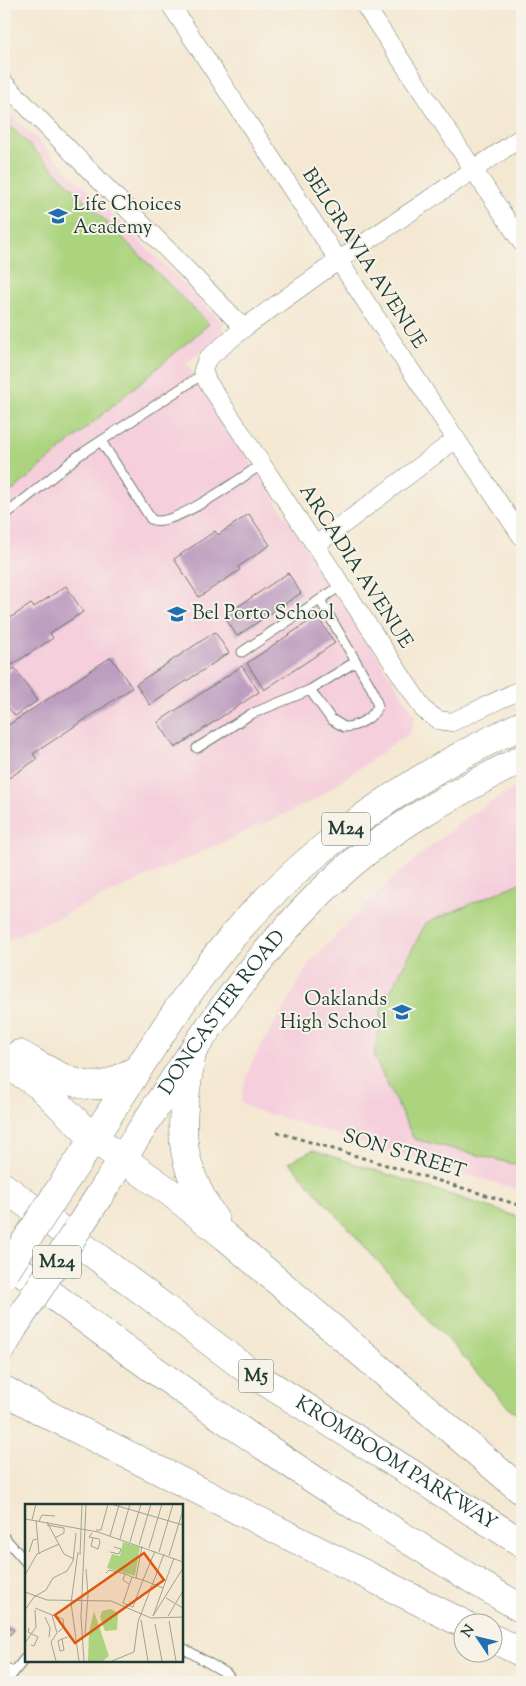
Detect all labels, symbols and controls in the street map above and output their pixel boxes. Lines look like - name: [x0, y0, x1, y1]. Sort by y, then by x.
- street label: BELGRAVIA AVENUE: [294, 163, 432, 355]
- place label: Life Choices Academy: [73, 191, 181, 243]
- school or university icon: Life Choices Academy: [47, 205, 69, 227]
- street label: ARCADIA AVENUE: [291, 479, 419, 655]
- place label: Bel Porto School: [192, 600, 335, 629]
- school or university icon: Bel Porto School: [166, 603, 188, 625]
- road number: M24: [322, 812, 370, 846]
- street label: DONCASTER ROAD: [152, 924, 293, 1101]
- place label: Oaklands High School: [280, 986, 387, 1038]
- school or university icon: Oaklands High School: [391, 1001, 413, 1023]
- street label: SON STREET: [339, 1122, 469, 1188]
- road number: M24: [33, 1246, 81, 1278]
- road number: M5: [238, 1360, 274, 1392]
- street label: KROMBOOM PARKWAY: [289, 1389, 502, 1538]
- inset map: [25, 1504, 182, 1661]
- north arrow: [454, 1614, 504, 1664]
- text: N: [458, 1621, 480, 1642]

